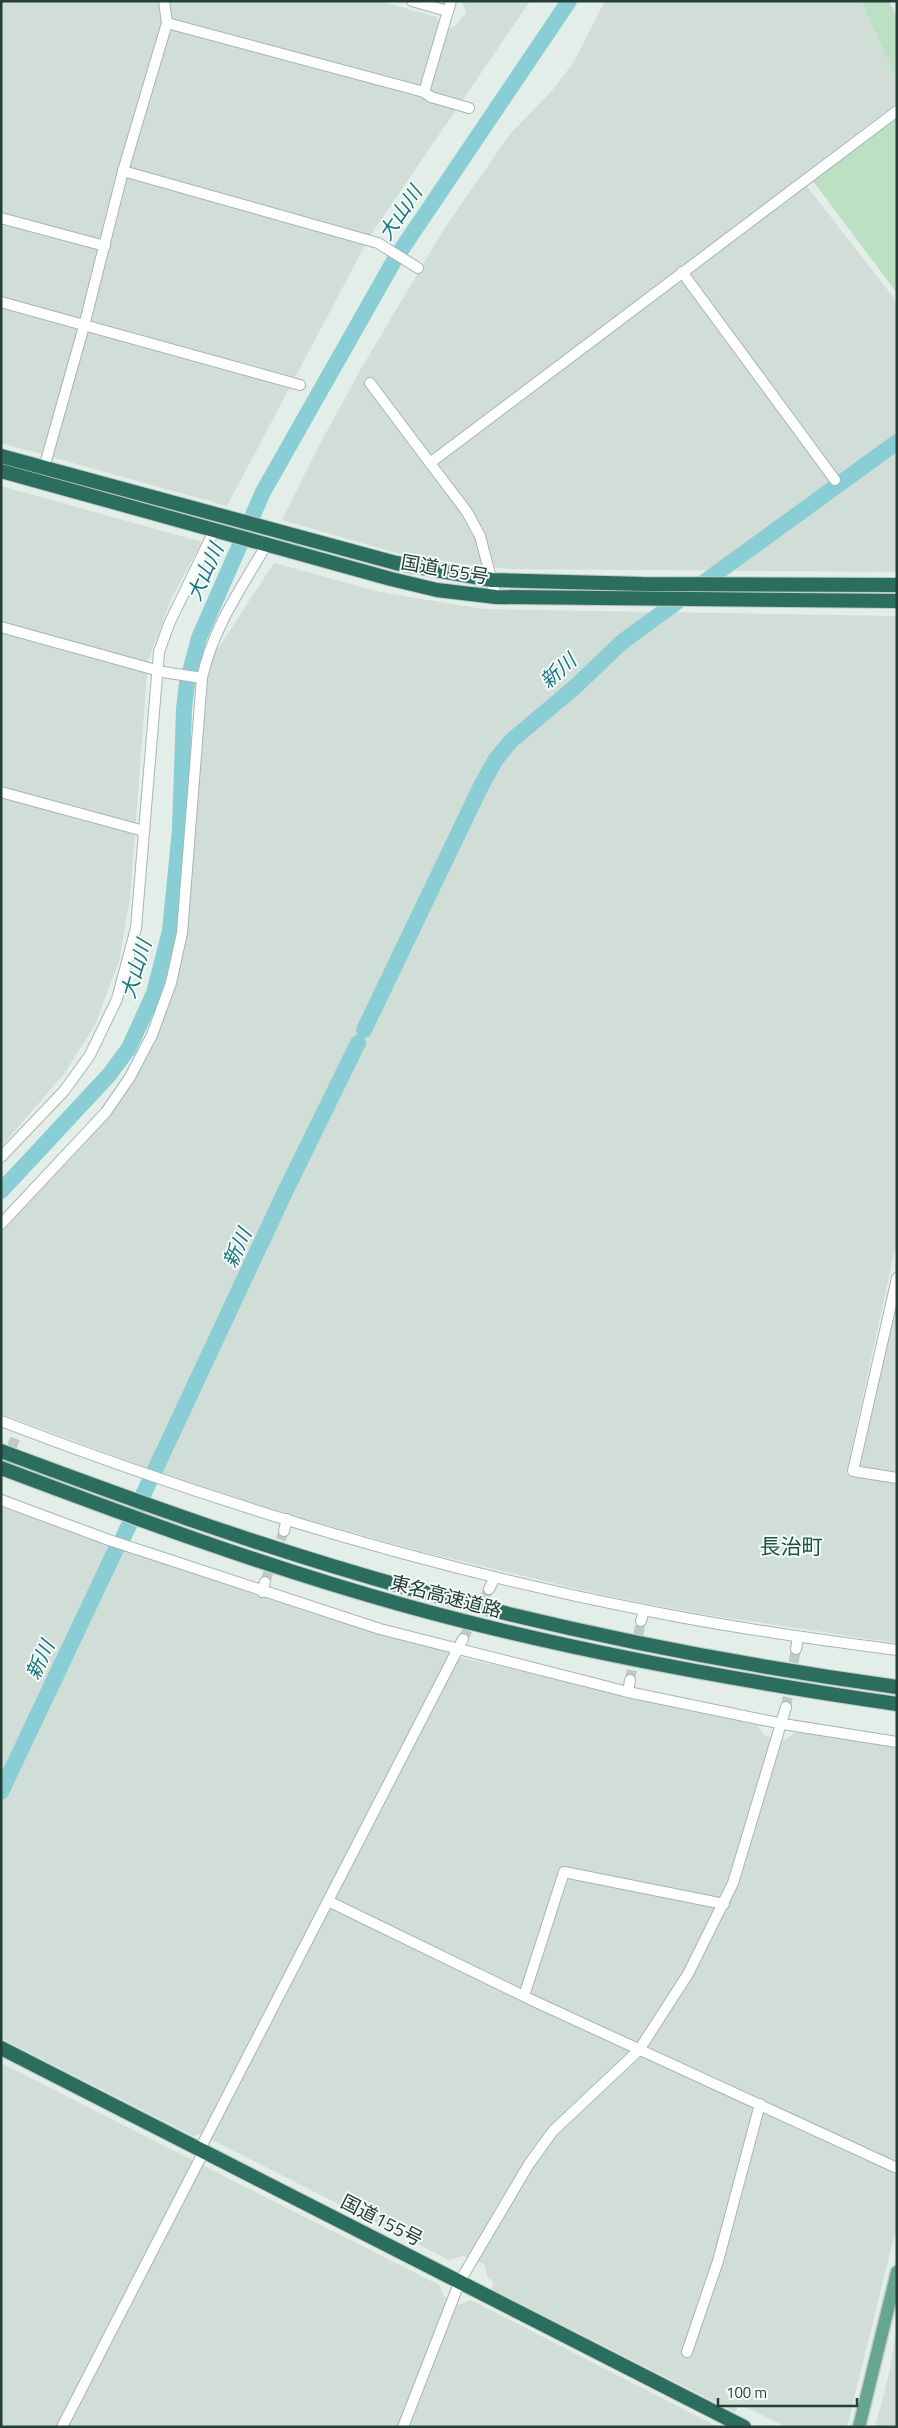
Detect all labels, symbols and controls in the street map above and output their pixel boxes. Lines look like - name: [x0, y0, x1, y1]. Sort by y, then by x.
- water label: 大山川: [370, 178, 430, 246]
- water label: 大山川: [178, 536, 232, 606]
- street label: 国道155号: [399, 547, 491, 591]
- water label: 新川: [532, 644, 584, 696]
- water label: 大山川: [112, 934, 160, 1002]
- water label: 新川: [214, 1221, 260, 1272]
- district label: 長治町: [760, 1530, 823, 1562]
- street label: 東名高速道路: [387, 1567, 505, 1624]
- water label: 新川: [17, 1633, 63, 1684]
- street label: 国道155号: [336, 2186, 428, 2253]
- scale bar: [718, 2376, 857, 2408]
- text: 100 m: [726, 2381, 767, 2404]

